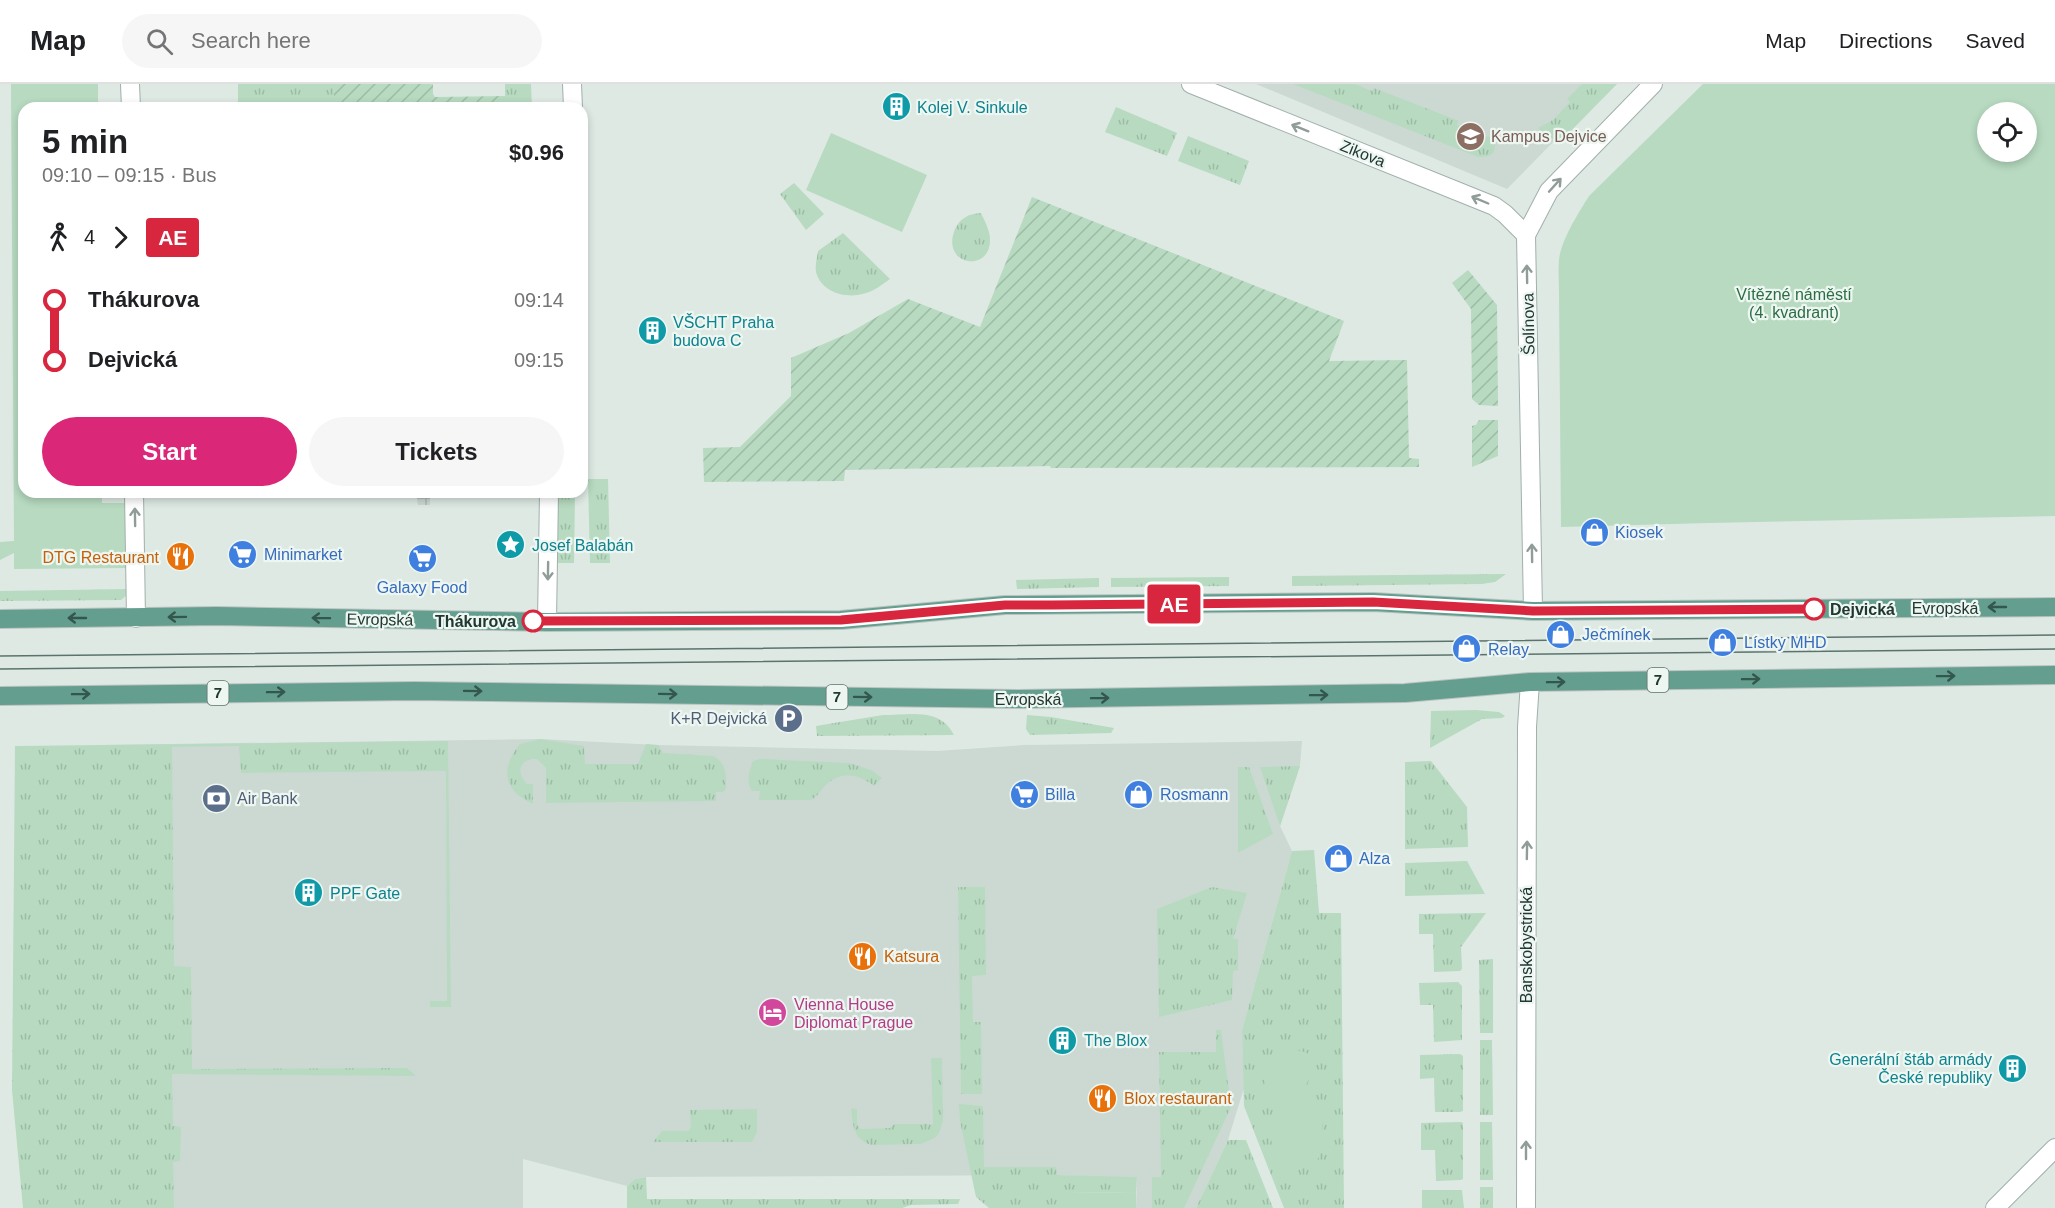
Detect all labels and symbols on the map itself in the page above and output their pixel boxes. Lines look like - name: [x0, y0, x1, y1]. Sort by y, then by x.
- building icon: Kolej V. Sinkule: [880, 91, 912, 123]
- place label: Kolej V. Sinkule: [917, 99, 1028, 116]
- school or university icon: Kampus Dejvice: [1454, 120, 1486, 152]
- one-way arrow: [1291, 121, 1309, 132]
- place label: Kampus Dejvice: [1491, 128, 1607, 145]
- street label: Zikova: [1338, 137, 1388, 170]
- one-way arrow: [1548, 178, 1562, 193]
- one-way arrow: [1472, 194, 1490, 205]
- one-way arrow: [1521, 264, 1533, 284]
- park label: Vítězné náměstí (4. kvadrant): [1736, 286, 1852, 321]
- street label: Šolínova: [1518, 293, 1538, 355]
- place label: VŠCHT Praha budova C: [673, 313, 774, 349]
- building icon: VŠCHT Praha budova C: [636, 315, 668, 347]
- one-way arrow: [129, 508, 141, 528]
- shop icon: Kiosek: [1578, 516, 1610, 548]
- place label: Kiosek: [1615, 524, 1664, 541]
- place icon: Josef Balabán: [495, 529, 527, 561]
- place label: Josef Balabán: [532, 537, 633, 554]
- supermarket icon: Minimarket: [227, 538, 259, 570]
- restaurant icon: DTG Restaurant: [164, 541, 196, 573]
- supermarket icon: Galaxy Food: [406, 543, 438, 575]
- one-way arrow: [1527, 543, 1538, 563]
- place label: Minimarket: [264, 546, 343, 563]
- place label: DTG Restaurant: [43, 549, 160, 566]
- one-way arrow: [542, 561, 554, 581]
- place label: Galaxy Food: [377, 579, 467, 596]
- line badge: AE: [1147, 584, 1201, 624]
- marker: Dejvická: [1803, 598, 1825, 620]
- street label: Evropská: [1912, 600, 1978, 617]
- place label: Dejvická: [1830, 601, 1895, 618]
- one-way arrow: [1988, 601, 2008, 613]
- street label: Evropská: [346, 610, 414, 629]
- marker: Thákurova: [522, 610, 544, 632]
- one-way arrow: [167, 611, 187, 623]
- one-way arrow: [68, 612, 88, 624]
- one-way arrow: [311, 612, 331, 624]
- place label: Thákurova: [435, 613, 516, 630]
- shop icon: Ječmínek: [1545, 618, 1577, 650]
- place label: Ječmínek: [1582, 626, 1651, 643]
- shop icon: Lístky MHD: [1707, 626, 1739, 658]
- shop icon: Relay: [1451, 633, 1483, 665]
- place label: Lístky MHD: [1744, 634, 1827, 651]
- place label: Relay: [1488, 641, 1529, 658]
- road number: 7: [1648, 668, 1668, 692]
- one-way arrow: [1935, 670, 1955, 682]
- one-way arrow: [1740, 673, 1760, 685]
- one-way arrow: [1545, 676, 1565, 688]
- road number: 7: [208, 681, 228, 705]
- one-way arrow: [462, 685, 482, 697]
- road number: 7: [826, 685, 848, 709]
- one-way arrow: [265, 686, 285, 698]
- one-way arrow: [70, 688, 90, 700]
- one-way arrow: [657, 688, 677, 700]
- one-way arrow: [1309, 689, 1329, 700]
- one-way arrow: [852, 691, 872, 703]
- street label: Evropská: [995, 691, 1061, 708]
- one-way arrow: [1089, 692, 1109, 704]
- parking icon: K+R Dejvická: [772, 702, 804, 734]
- place label: K+R Dejvická: [671, 710, 767, 727]
- supermarket icon: Billa: [1008, 778, 1040, 810]
- shop icon: Rosmann: [1123, 778, 1155, 810]
- bank icon: Air Bank: [200, 782, 232, 814]
- place label: Billa: [1045, 786, 1075, 803]
- place label: Rosmann: [1160, 786, 1228, 803]
- place label: Air Bank: [237, 790, 298, 807]
- one-way arrow: [1521, 840, 1532, 860]
- shop icon: Alza: [1322, 842, 1354, 874]
- place label: Alza: [1359, 850, 1390, 867]
- building icon: PPF Gate: [293, 877, 325, 909]
- place label: PPF Gate: [330, 885, 400, 902]
- street label: Banskobystrická: [1518, 887, 1535, 1003]
- restaurant icon: Katsura: [847, 940, 879, 972]
- place label: Katsura: [884, 948, 939, 965]
- place label: Vienna House Diplomat Prague: [794, 996, 913, 1031]
- hotel icon: Vienna House Diplomat Prague: [757, 997, 789, 1029]
- building icon: The Blox: [1047, 1024, 1079, 1056]
- place label: The Blox: [1084, 1032, 1147, 1049]
- place label: Generální štáb armády České republiky: [1829, 1051, 1992, 1086]
- building icon: Generální štáb armády České republiky: [1997, 1052, 2029, 1084]
- restaurant icon: Blox restaurant: [1087, 1082, 1119, 1114]
- place label: Blox restaurant: [1124, 1090, 1232, 1107]
- one-way arrow: [1520, 1140, 1532, 1160]

